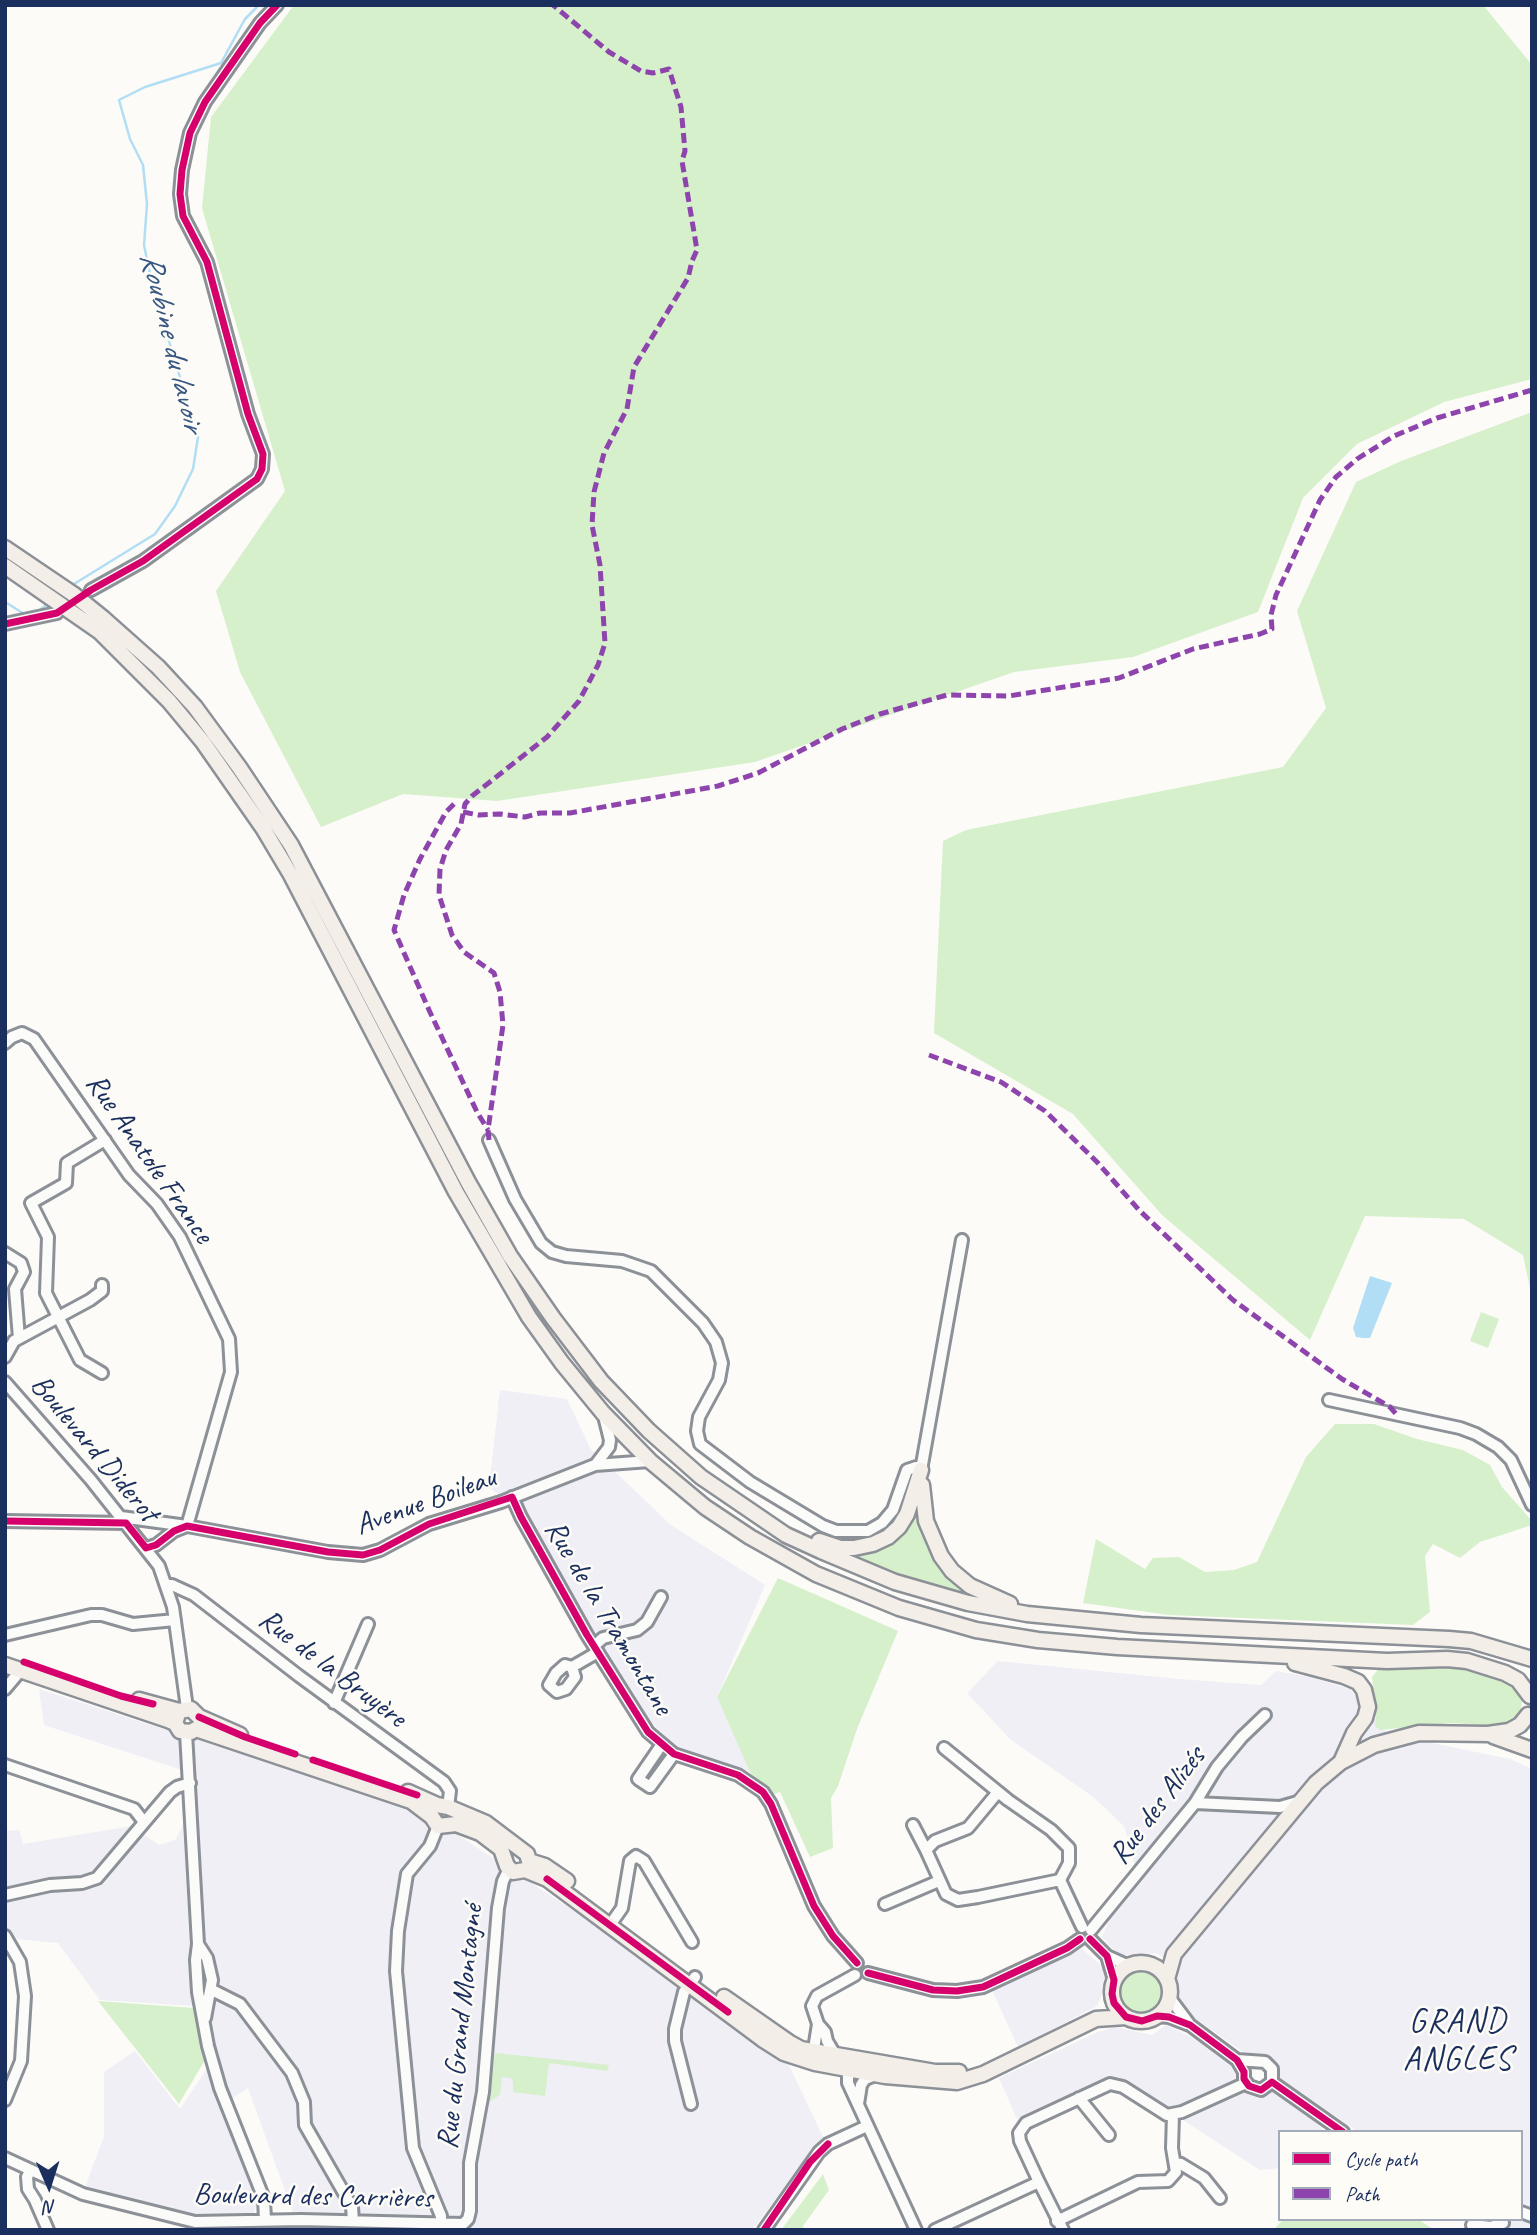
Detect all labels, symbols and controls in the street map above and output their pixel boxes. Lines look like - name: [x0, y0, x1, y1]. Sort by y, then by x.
- water label: Roubine du lavoir: [130, 249, 212, 435]
- street label: Rue Anatole France: [77, 1067, 221, 1251]
- street label: Boulevard Diderot: [22, 1368, 166, 1530]
- street label: Avenue Boileau: [351, 1460, 501, 1544]
- street label: Rue de la Tramontane: [536, 1514, 680, 1722]
- street label: Rue de la Bruyère: [251, 1602, 413, 1736]
- street label: Rue des Alizés: [1102, 1740, 1214, 1872]
- street label: Rue du Grand Montagné: [430, 1903, 492, 2151]
- district label: GRAND ANGLES: [1403, 2002, 1513, 2080]
- legend: [1278, 2130, 1523, 2221]
- text: Cycle path: [1345, 2146, 1418, 2172]
- north arrow: [14, 2151, 84, 2221]
- street label: Boulevard des Carrières: [193, 2177, 433, 2217]
- text: Path: [1345, 2181, 1380, 2207]
- text: N: [44, 2195, 57, 2219]

